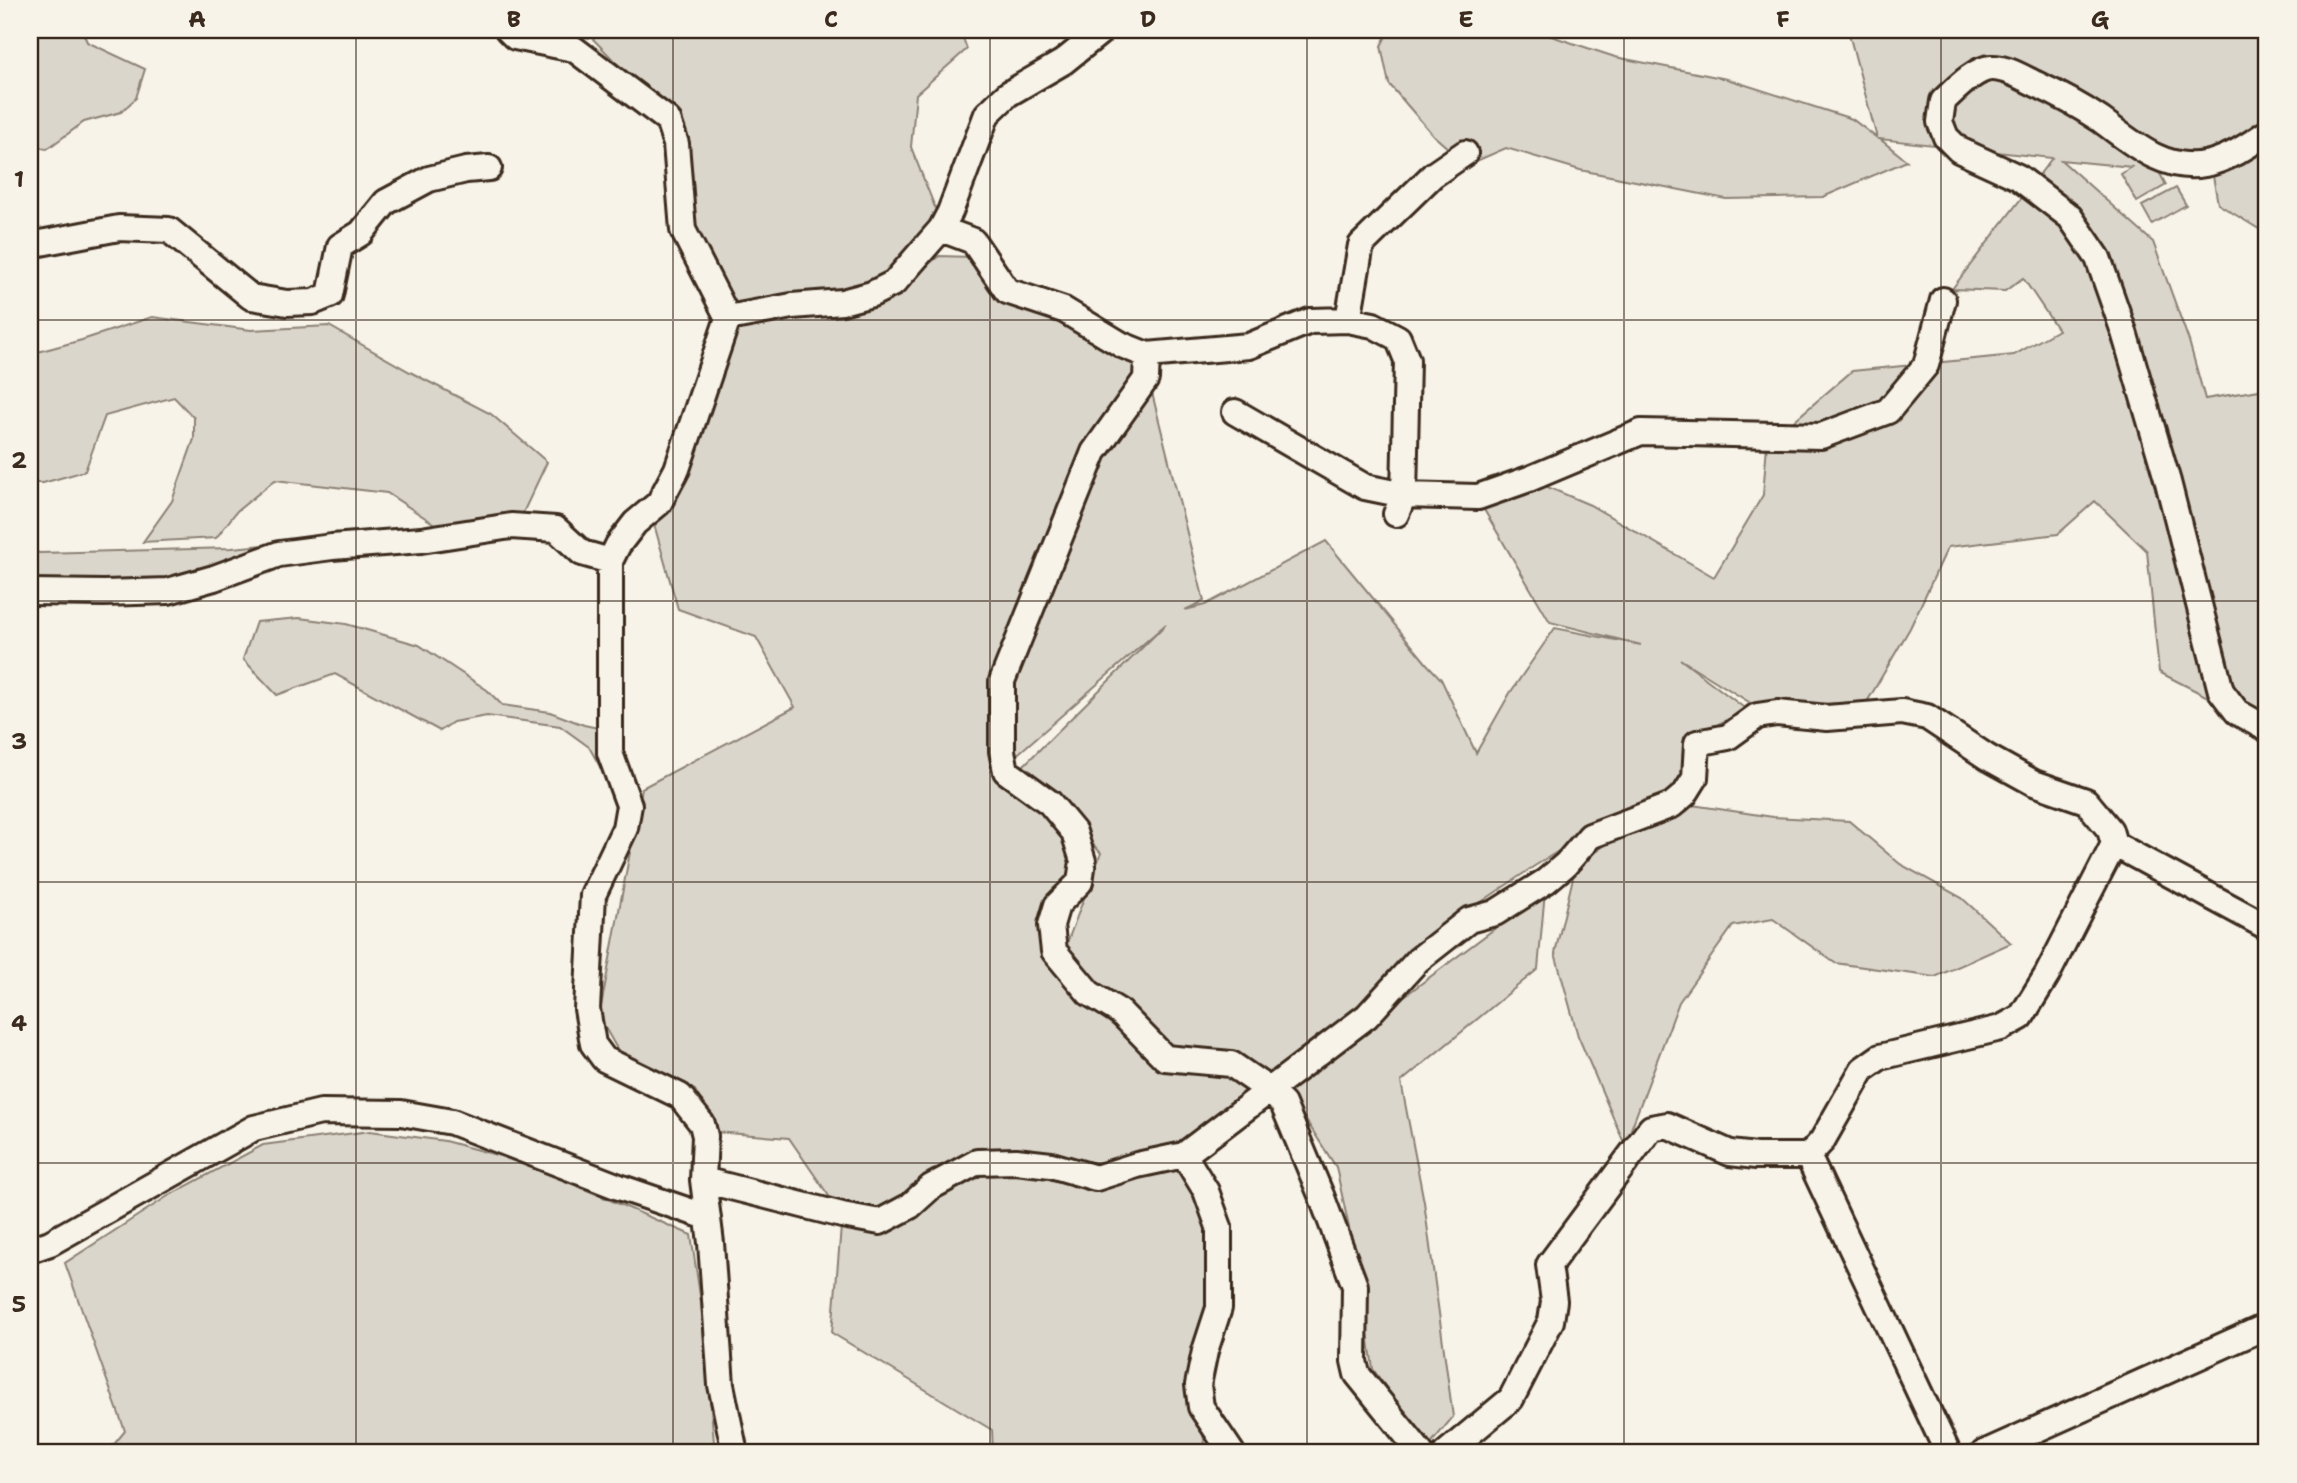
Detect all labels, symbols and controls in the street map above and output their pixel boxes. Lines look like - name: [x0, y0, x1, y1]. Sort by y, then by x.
- text: A: [188, 4, 206, 34]
- text: B: [507, 4, 521, 34]
- text: C: [824, 4, 838, 34]
- text: D: [1140, 4, 1156, 34]
- text: E: [1458, 4, 1474, 34]
- text: F: [1776, 4, 1790, 34]
- text: G: [2091, 4, 2110, 34]
- text: 1: [14, 164, 24, 194]
- text: 2: [11, 445, 27, 475]
- text: 3: [11, 726, 27, 756]
- text: 4: [11, 1008, 27, 1038]
- text: 5: [12, 1289, 26, 1319]

